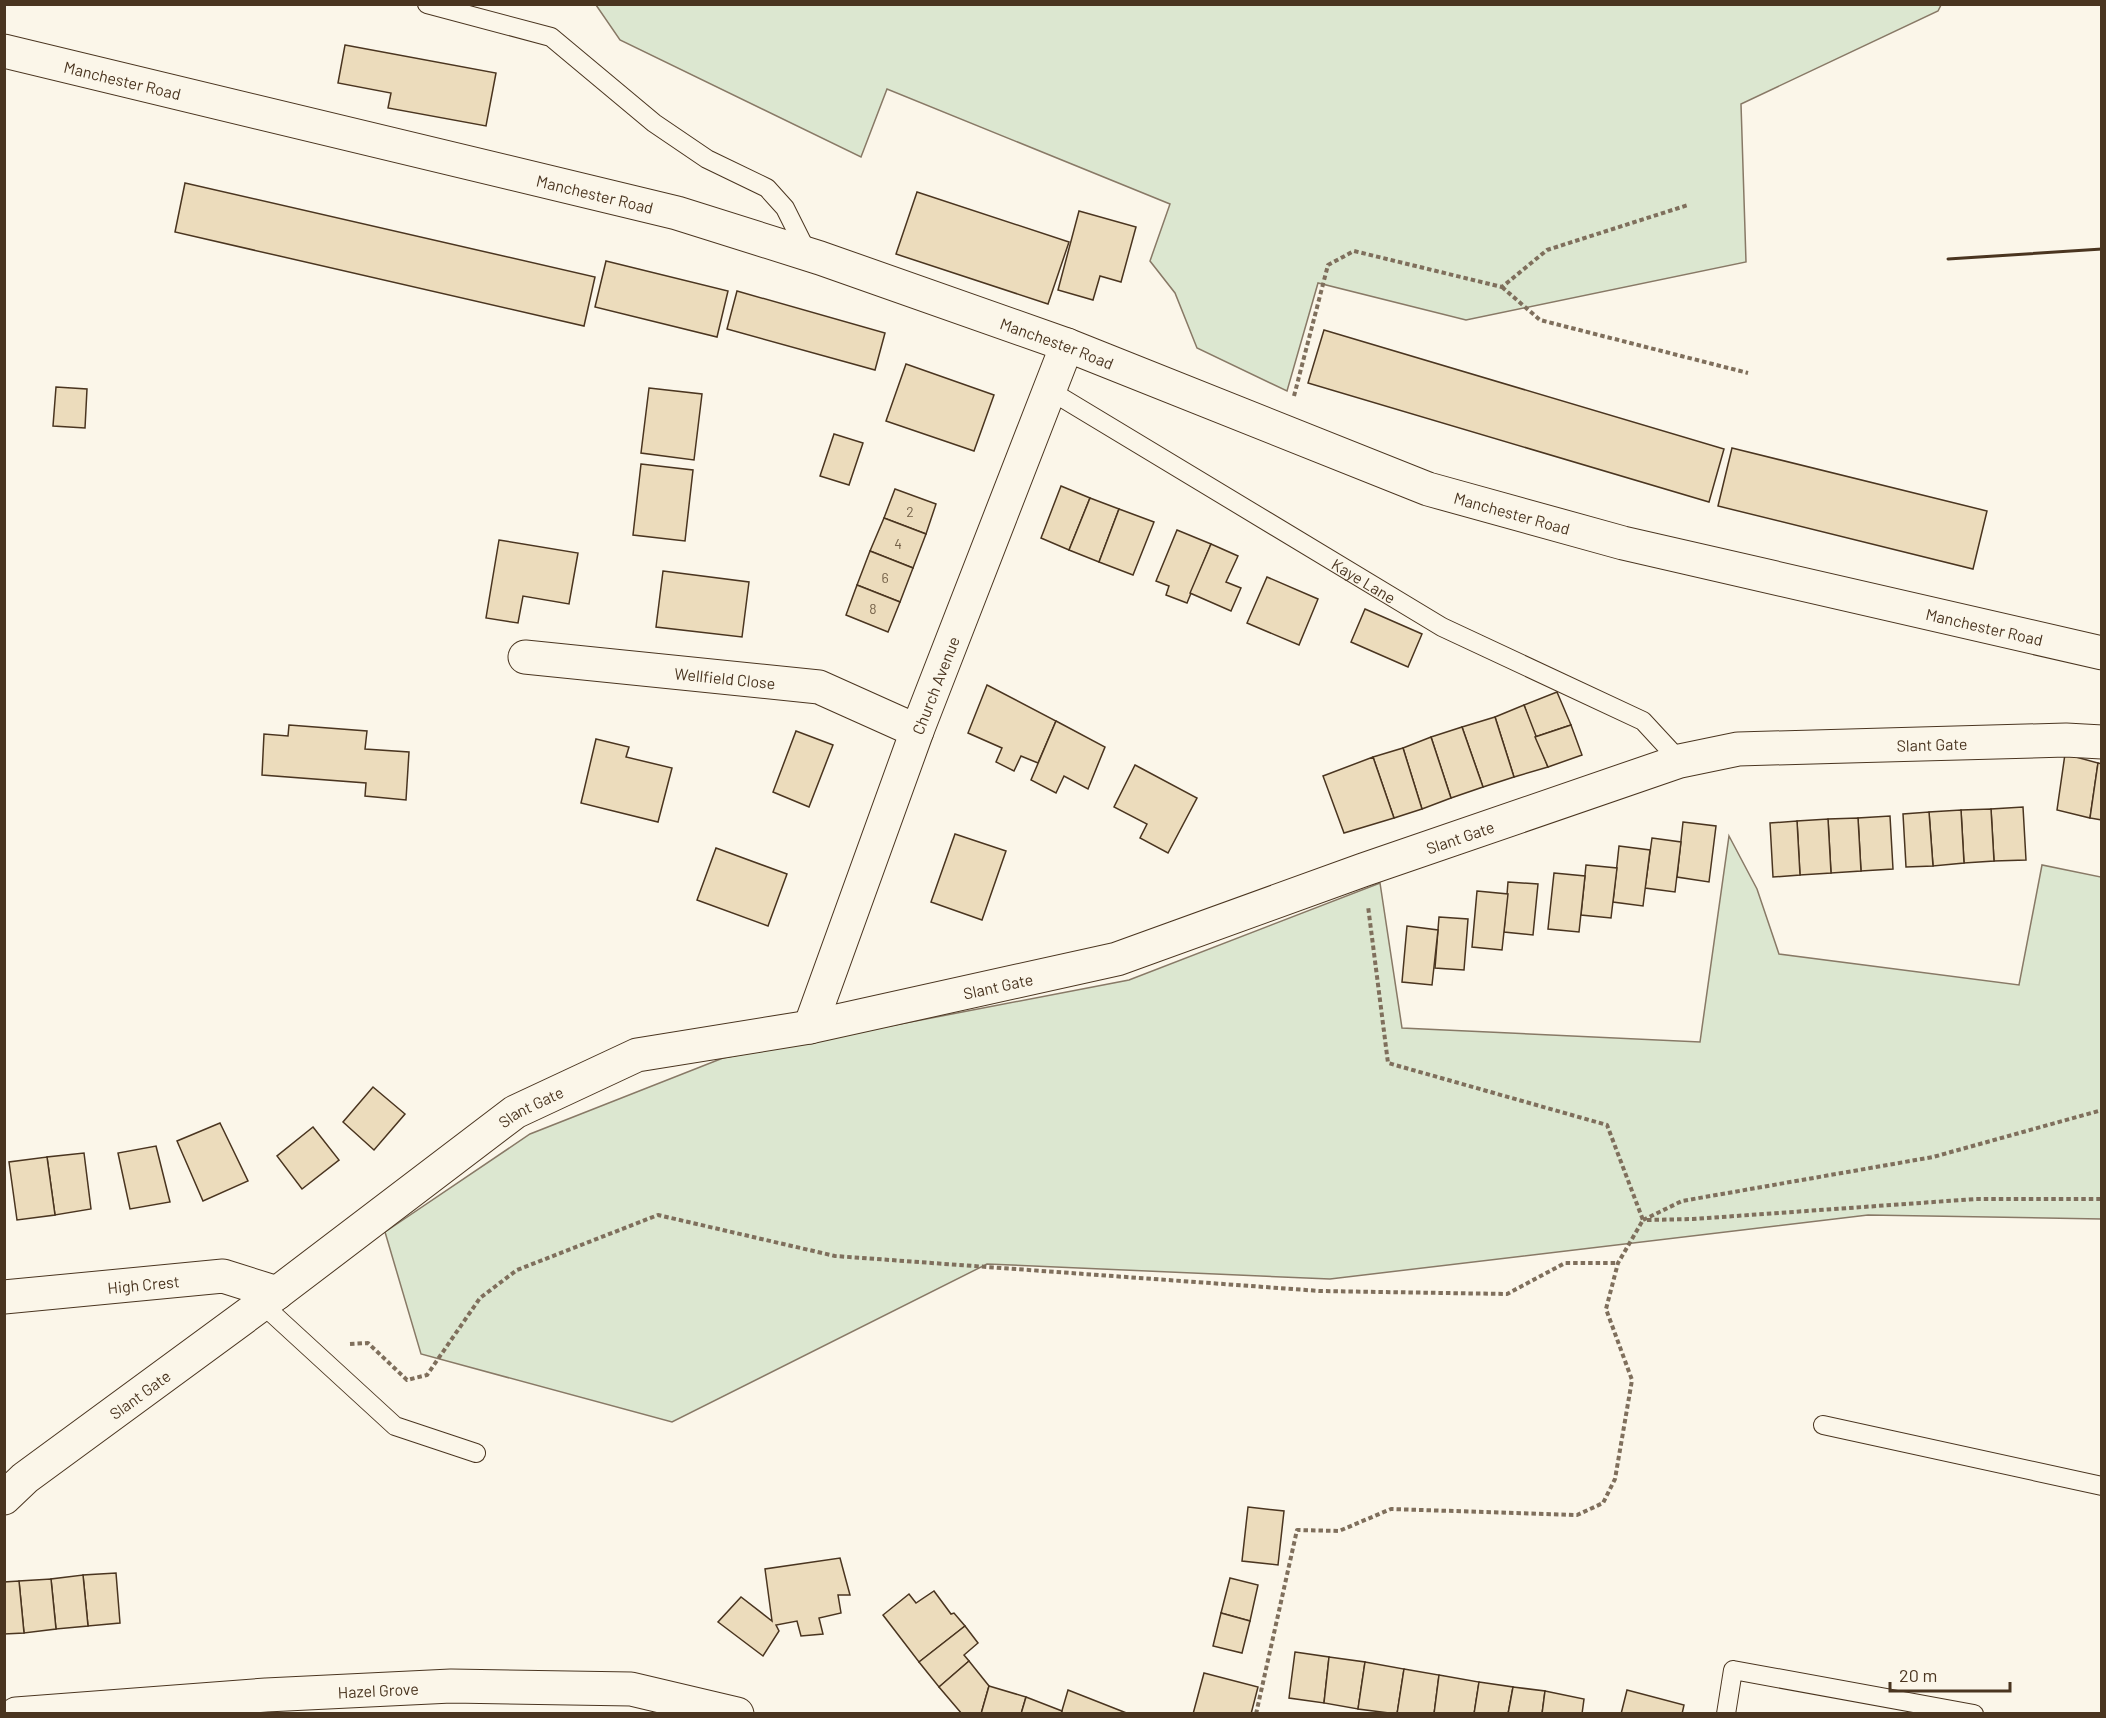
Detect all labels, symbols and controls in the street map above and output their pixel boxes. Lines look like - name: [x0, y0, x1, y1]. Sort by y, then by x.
- street label: Manchester Road: [62, 56, 183, 103]
- street label: Manchester Road: [535, 170, 656, 217]
- street label: Manchester Road: [998, 313, 1117, 372]
- street label: Manchester Road: [1452, 487, 1572, 537]
- house number: 2: [906, 503, 914, 520]
- house number: 4: [894, 535, 902, 552]
- street label: Kaye Lane: [1329, 554, 1399, 607]
- house number: 6: [881, 569, 889, 586]
- house number: 8: [869, 600, 877, 617]
- street label: Manchester Road: [1924, 603, 2045, 649]
- street label: Church Avenue: [907, 633, 962, 737]
- street label: Wellfield Close: [674, 663, 776, 692]
- street label: Slant Gate: [1896, 733, 1968, 754]
- street label: Slant Gate: [1423, 816, 1496, 857]
- street label: Slant Gate: [961, 968, 1035, 1002]
- street label: Slant Gate: [494, 1081, 566, 1131]
- street label: High Crest: [106, 1271, 180, 1297]
- street label: Slant Gate: [105, 1365, 174, 1423]
- scale bar: [1890, 1655, 2010, 1693]
- text: 20 m: [1899, 1664, 1937, 1686]
- street label: Hazel Grove: [337, 1678, 419, 1701]

